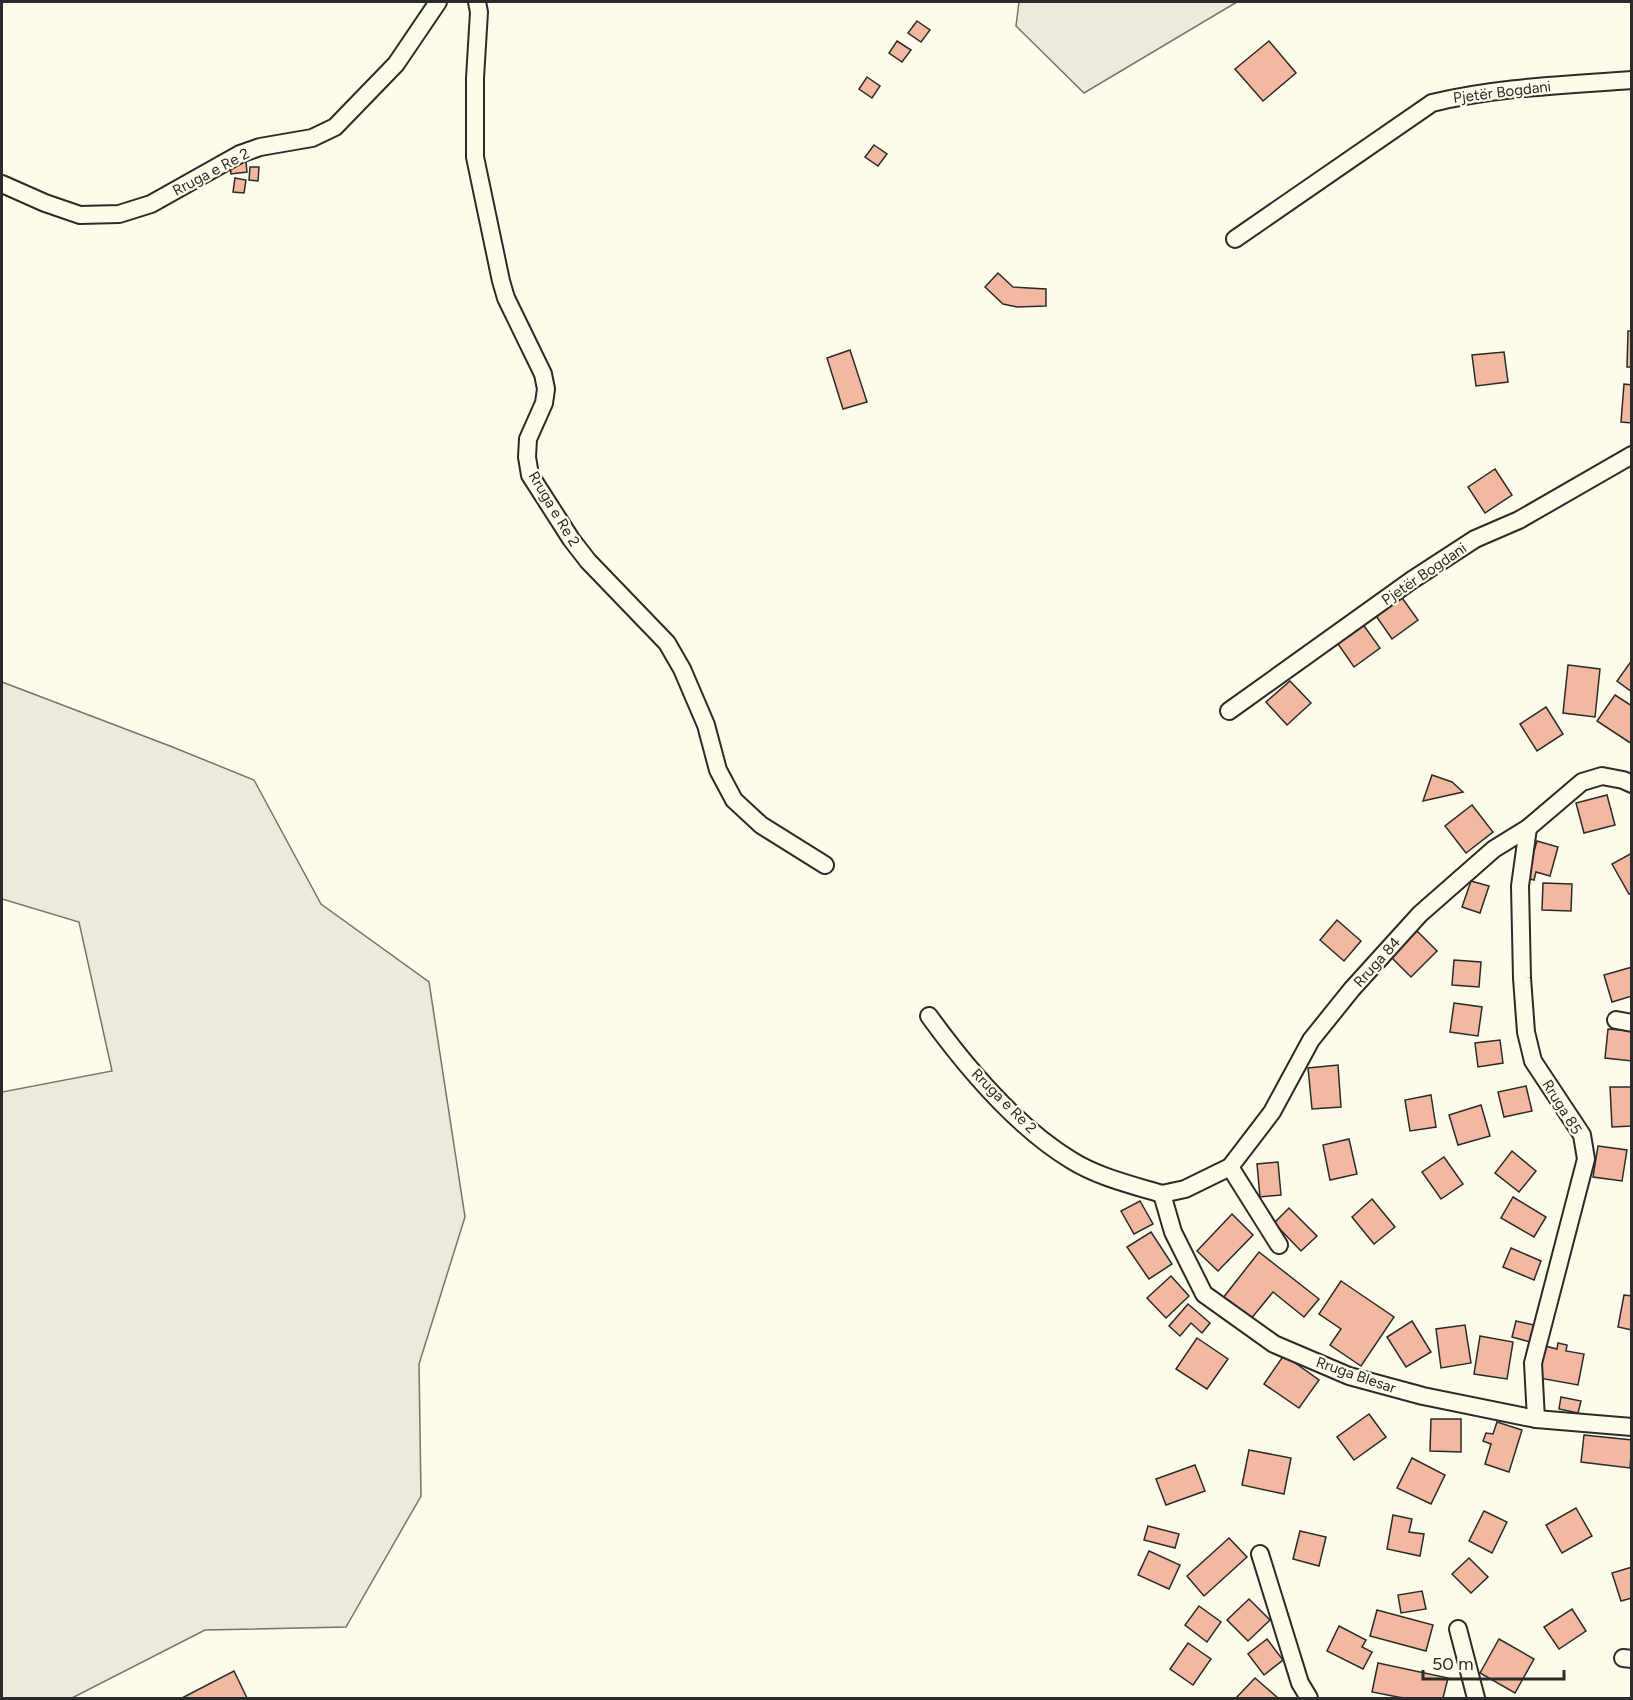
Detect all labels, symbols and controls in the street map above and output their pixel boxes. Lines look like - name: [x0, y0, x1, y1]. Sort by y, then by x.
- street label: Pjetër Bogdani: [1452, 77, 1552, 107]
- street label: Rruga e Re 2: [169, 144, 253, 200]
- street label: Rruga e Re 2: [525, 468, 583, 550]
- street label: Pjetër Bogdani: [1378, 539, 1470, 609]
- street label: Rruga 84: [1350, 933, 1404, 991]
- street label: Rruga e Re 2: [968, 1065, 1040, 1137]
- street label: Rruga 85: [1538, 1076, 1586, 1138]
- street label: Rruga Blesar: [1314, 1353, 1398, 1397]
- scale bar: [1423, 1643, 1564, 1681]
- text: 50 m: [1432, 1653, 1474, 1675]

